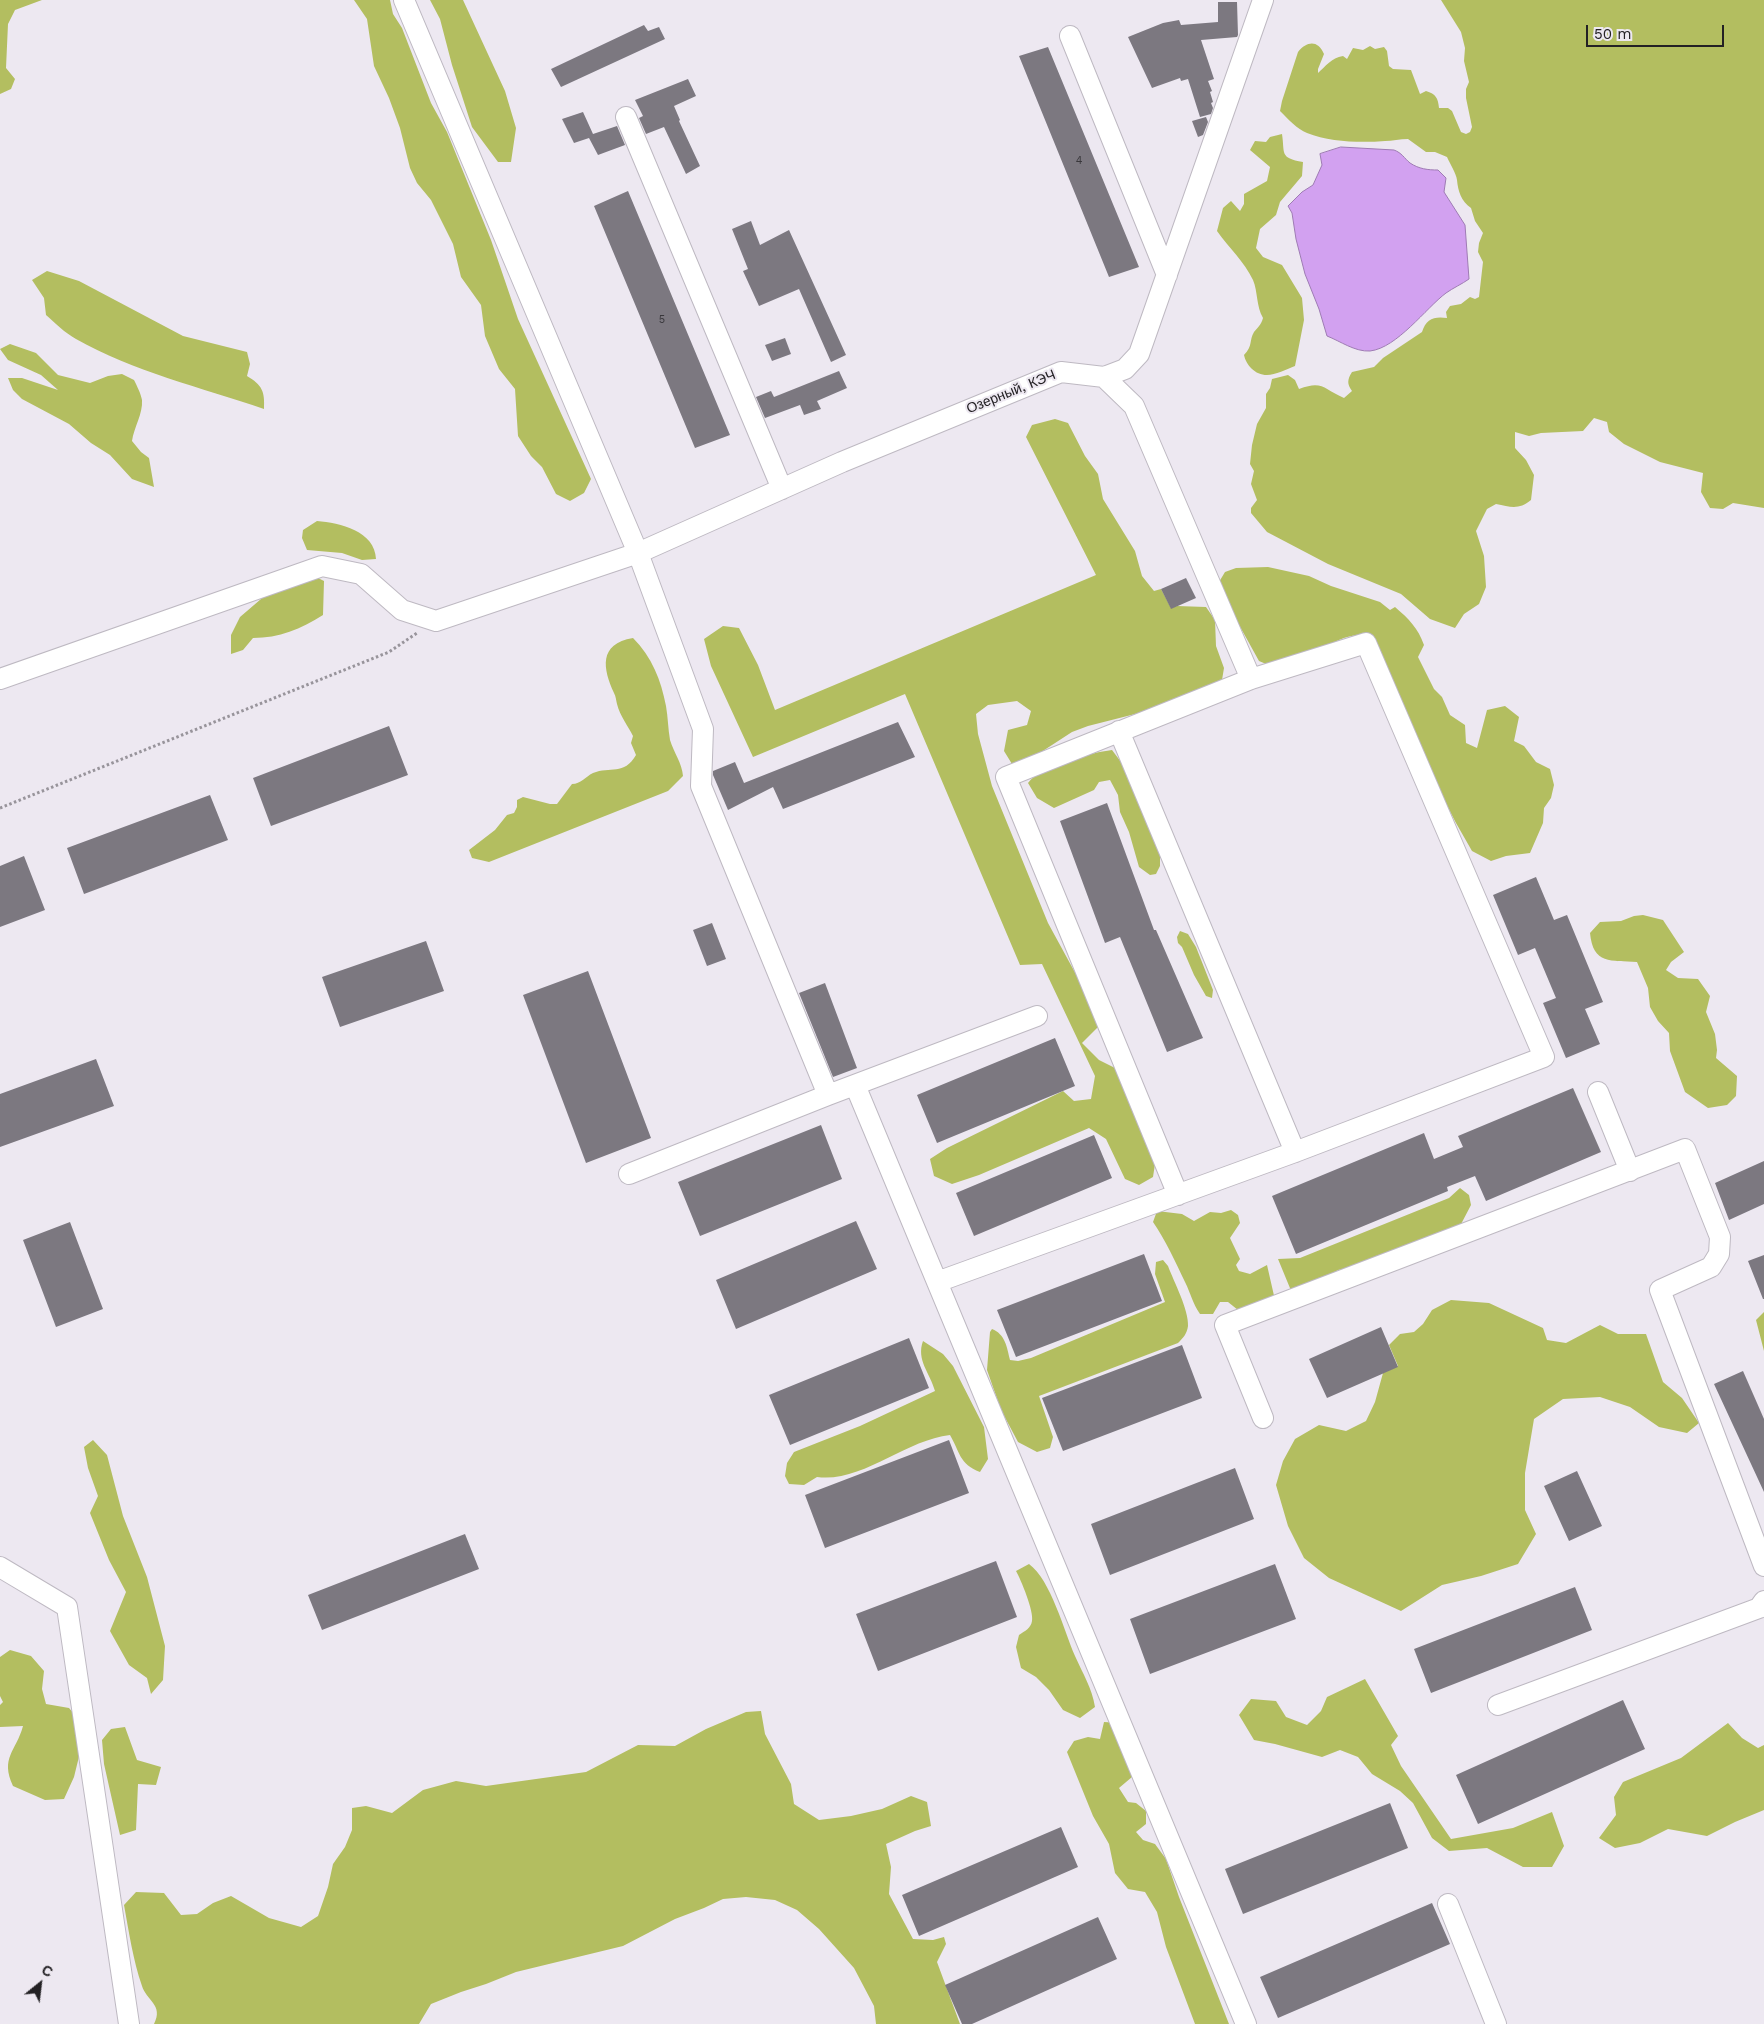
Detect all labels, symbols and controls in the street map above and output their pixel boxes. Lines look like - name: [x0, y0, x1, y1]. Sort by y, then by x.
- scale bar: [1589, 15, 1726, 47]
- text: 50 m: [1594, 25, 1631, 43]
- house number: 4: [1076, 154, 1082, 168]
- house number: 5: [659, 313, 665, 327]
- street label: Озерный, КЭЧ: [964, 367, 1058, 417]
- north arrow: [15, 1959, 65, 2009]
- text: С: [39, 1961, 56, 1980]

